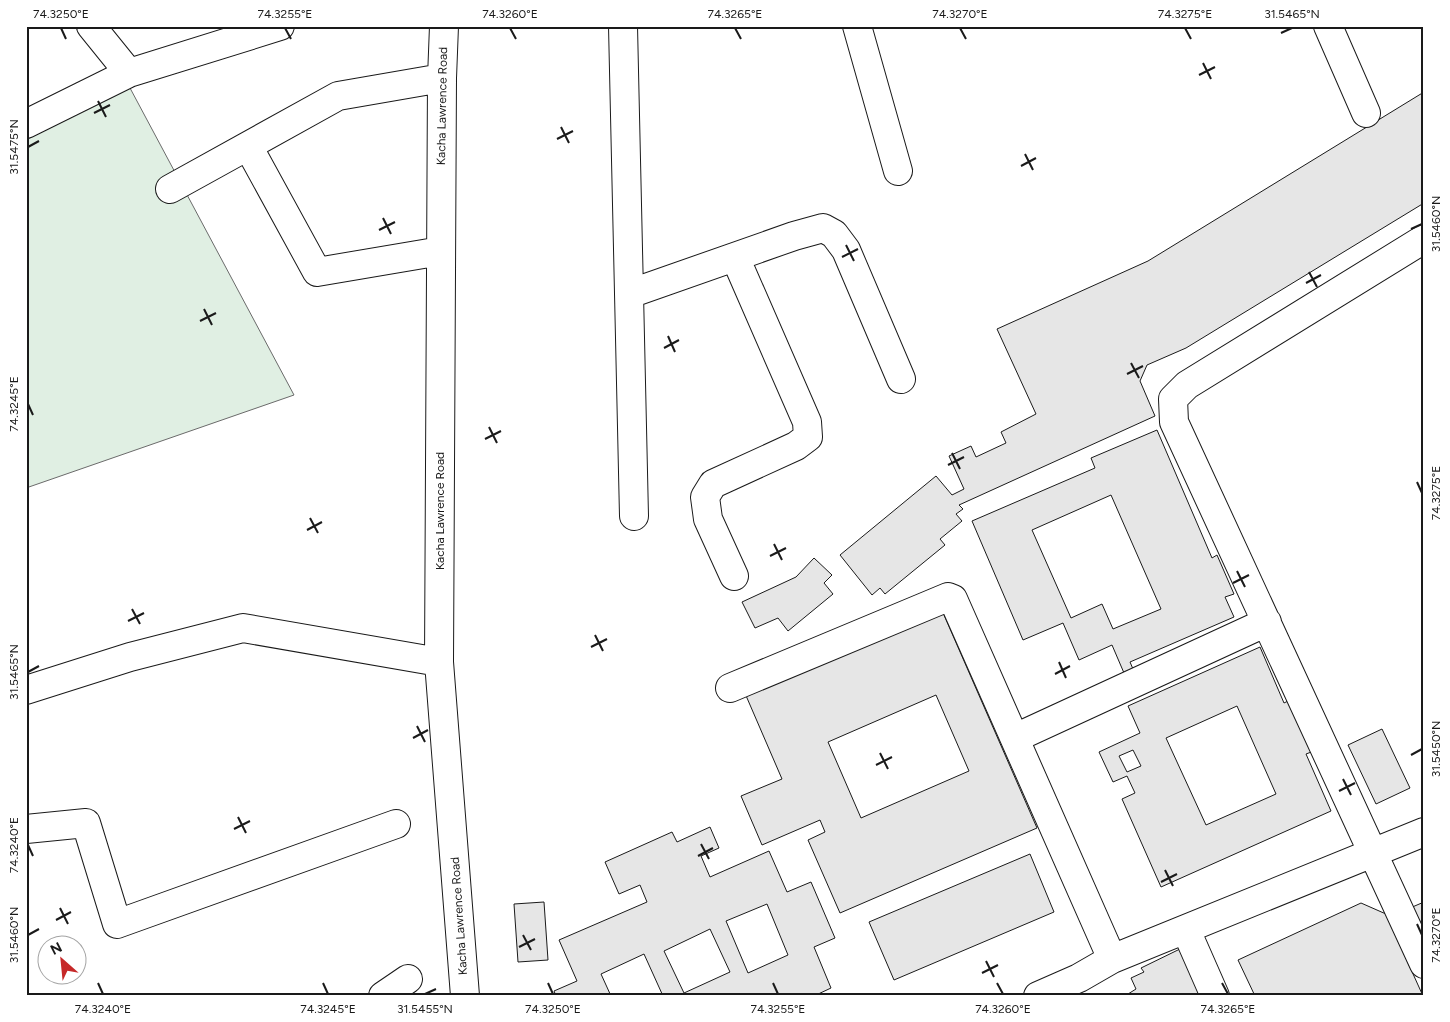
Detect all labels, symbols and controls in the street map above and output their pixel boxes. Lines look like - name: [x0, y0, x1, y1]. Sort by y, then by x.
- text: 74.3250°E: [33, 7, 89, 21]
- text: 74.3255°E: [258, 7, 312, 21]
- text: 74.3260°E: [482, 7, 538, 21]
- text: 74.3265°E: [708, 7, 762, 21]
- text: 74.3270°E: [932, 7, 988, 21]
- text: 74.3275°E: [1158, 7, 1212, 21]
- text: 31.5465°N: [1264, 7, 1320, 21]
- street label: Kacha Lawrence Road: [434, 47, 450, 165]
- text: 31.5475°N: [7, 119, 21, 175]
- text: 31.5460°N: [1429, 196, 1443, 252]
- text: 74.3245°E: [7, 376, 21, 432]
- street label: Kacha Lawrence Road: [433, 452, 447, 570]
- text: 74.3275°E: [1429, 466, 1443, 520]
- text: 31.5465°N: [7, 644, 21, 700]
- text: 31.5450°N: [1429, 721, 1443, 777]
- text: 74.3240°E: [7, 817, 21, 873]
- street label: Kacha Lawrence Road: [448, 857, 470, 975]
- text: 31.5460°N: [7, 907, 21, 963]
- text: 74.3270°E: [1429, 907, 1443, 963]
- north arrow: [38, 934, 88, 984]
- text: N: [48, 939, 65, 959]
- text: 74.3240°E: [75, 1002, 131, 1016]
- text: 74.3245°E: [300, 1002, 356, 1016]
- text: 31.5455°N: [397, 1002, 453, 1016]
- text: 74.3250°E: [525, 1002, 581, 1016]
- text: 74.3255°E: [751, 1002, 805, 1016]
- text: 74.3260°E: [975, 1002, 1031, 1016]
- text: 74.3265°E: [1201, 1002, 1255, 1016]

